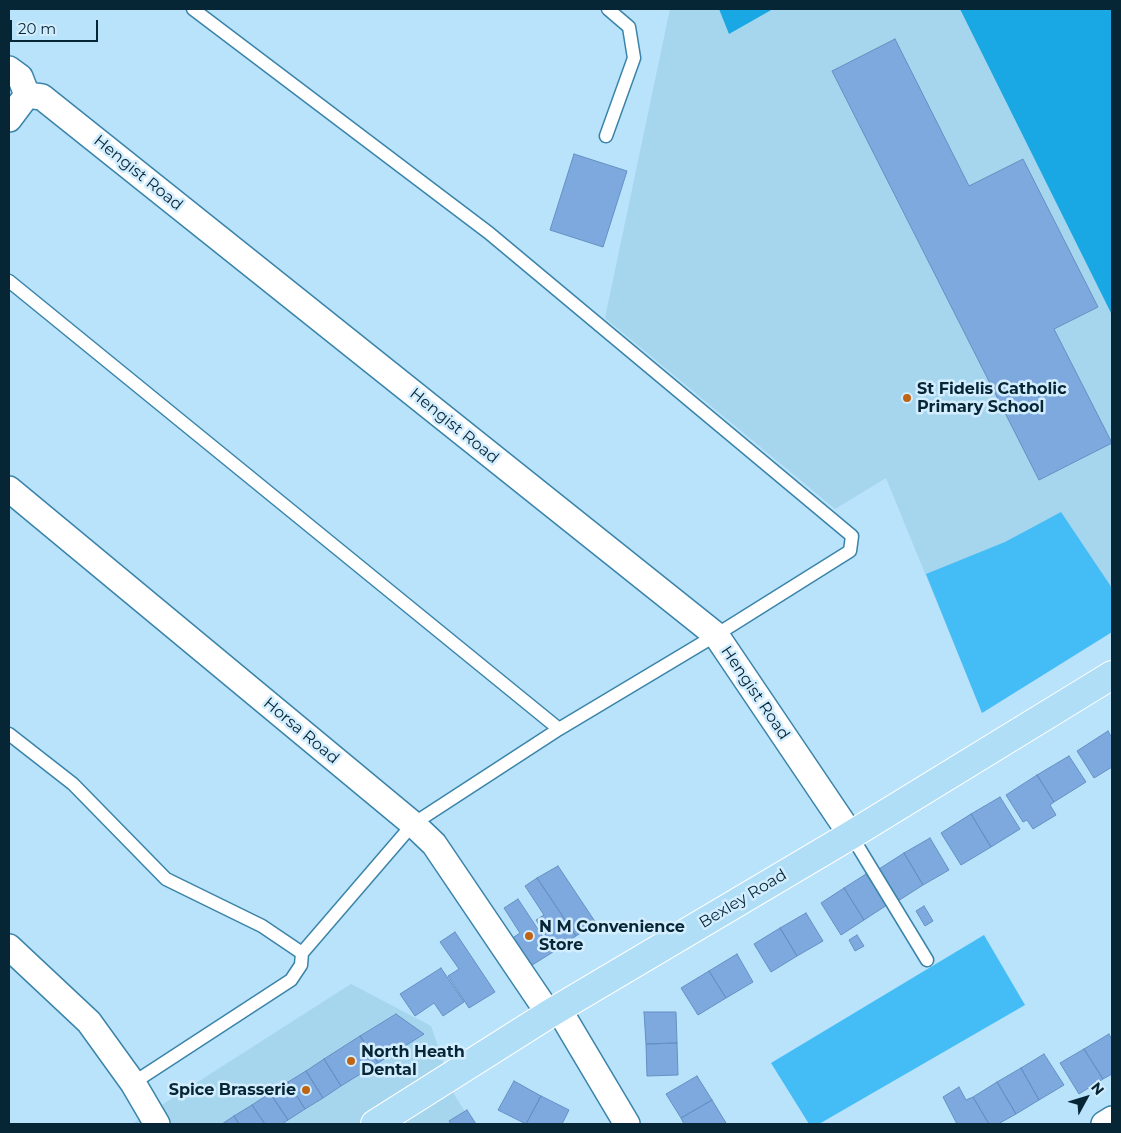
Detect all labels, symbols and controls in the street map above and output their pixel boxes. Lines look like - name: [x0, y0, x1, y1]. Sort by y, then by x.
- scale bar: [12, 10, 100, 42]
- text: 20 m: [18, 19, 56, 38]
- street label: Hengist Road: [90, 131, 186, 215]
- place label: St Fidelis Catholic Primary School: [917, 379, 1067, 417]
- street label: Hengist Road: [406, 384, 502, 468]
- marker: St Fidelis Catholic Primary School: [901, 392, 913, 404]
- street label: Hengist Road: [717, 642, 793, 744]
- street label: Horsa Road: [259, 694, 343, 768]
- street label: Bexley Road: [696, 865, 790, 933]
- place label: N M Convenience Store: [539, 917, 685, 955]
- marker: N M Convenience Store: [523, 930, 535, 942]
- place label: North Heath Dental: [361, 1042, 465, 1080]
- marker: North Heath Dental: [345, 1055, 357, 1067]
- north arrow: [1061, 1073, 1111, 1123]
- text: N: [1087, 1079, 1108, 1099]
- place label: Spice Brasserie: [169, 1080, 296, 1100]
- marker: Spice Brasserie: [300, 1084, 312, 1096]

